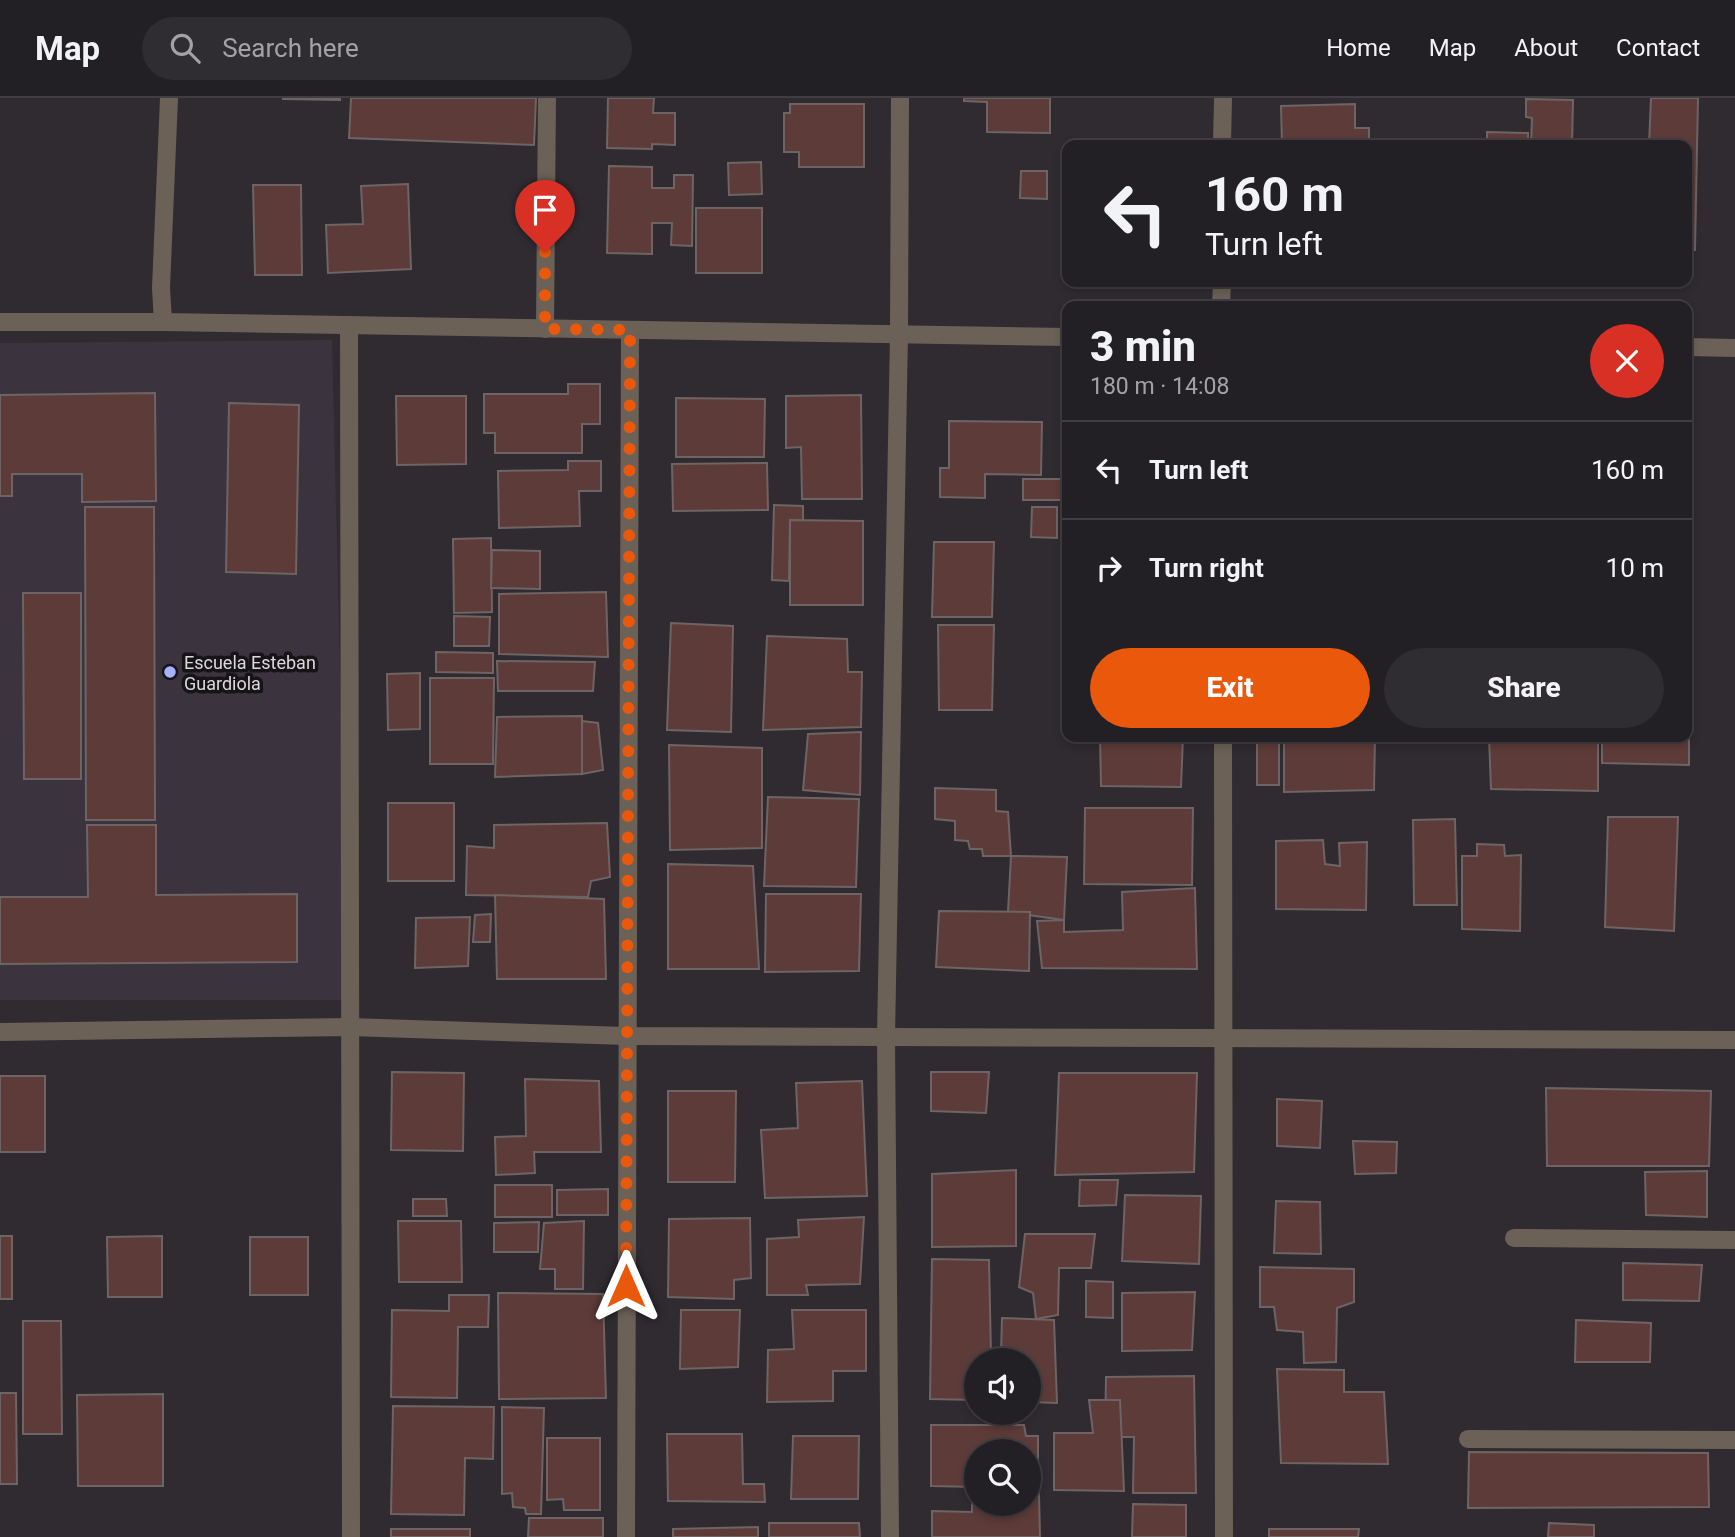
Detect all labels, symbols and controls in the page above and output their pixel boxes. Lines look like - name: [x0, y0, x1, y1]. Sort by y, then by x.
- search box: [142, 17, 632, 80]
- text: Map: [35, 29, 100, 68]
- icon: search: [166, 29, 204, 67]
- text: Search here: [222, 33, 359, 63]
- text: Home: [1326, 34, 1391, 62]
- text: Map: [1429, 34, 1476, 62]
- text: About: [1514, 34, 1578, 62]
- text: Contact: [1616, 34, 1700, 62]
- text: 160 m: [1205, 166, 1344, 223]
- icon: left: [1090, 168, 1181, 259]
- pin: [515, 180, 575, 252]
- icon: arrive: [526, 191, 564, 229]
- text: Turn left: [1205, 225, 1323, 263]
- text: 3 min: [1090, 322, 1196, 371]
- button: close: [1590, 324, 1664, 398]
- text: 180 m · 14:08: [1090, 373, 1229, 400]
- icon: left: [1090, 451, 1128, 489]
- text: Turn left: [1149, 455, 1248, 485]
- text: 160 m: [1591, 455, 1664, 485]
- icon: right: [1090, 549, 1128, 587]
- text: Turn right: [1149, 553, 1264, 583]
- text: 10 m: [1606, 553, 1664, 583]
- button: Exit: [1090, 648, 1370, 728]
- button: Share: [1384, 648, 1664, 728]
- place label: Escuela Esteban Guardiola: [184, 652, 316, 694]
- marker: Escuela Esteban Guardiola: [162, 664, 178, 680]
- position arrow: [589, 1249, 663, 1323]
- map controls: [964, 1348, 1041, 1516]
- button: sound: [964, 1348, 1041, 1425]
- button: search: [964, 1439, 1041, 1516]

